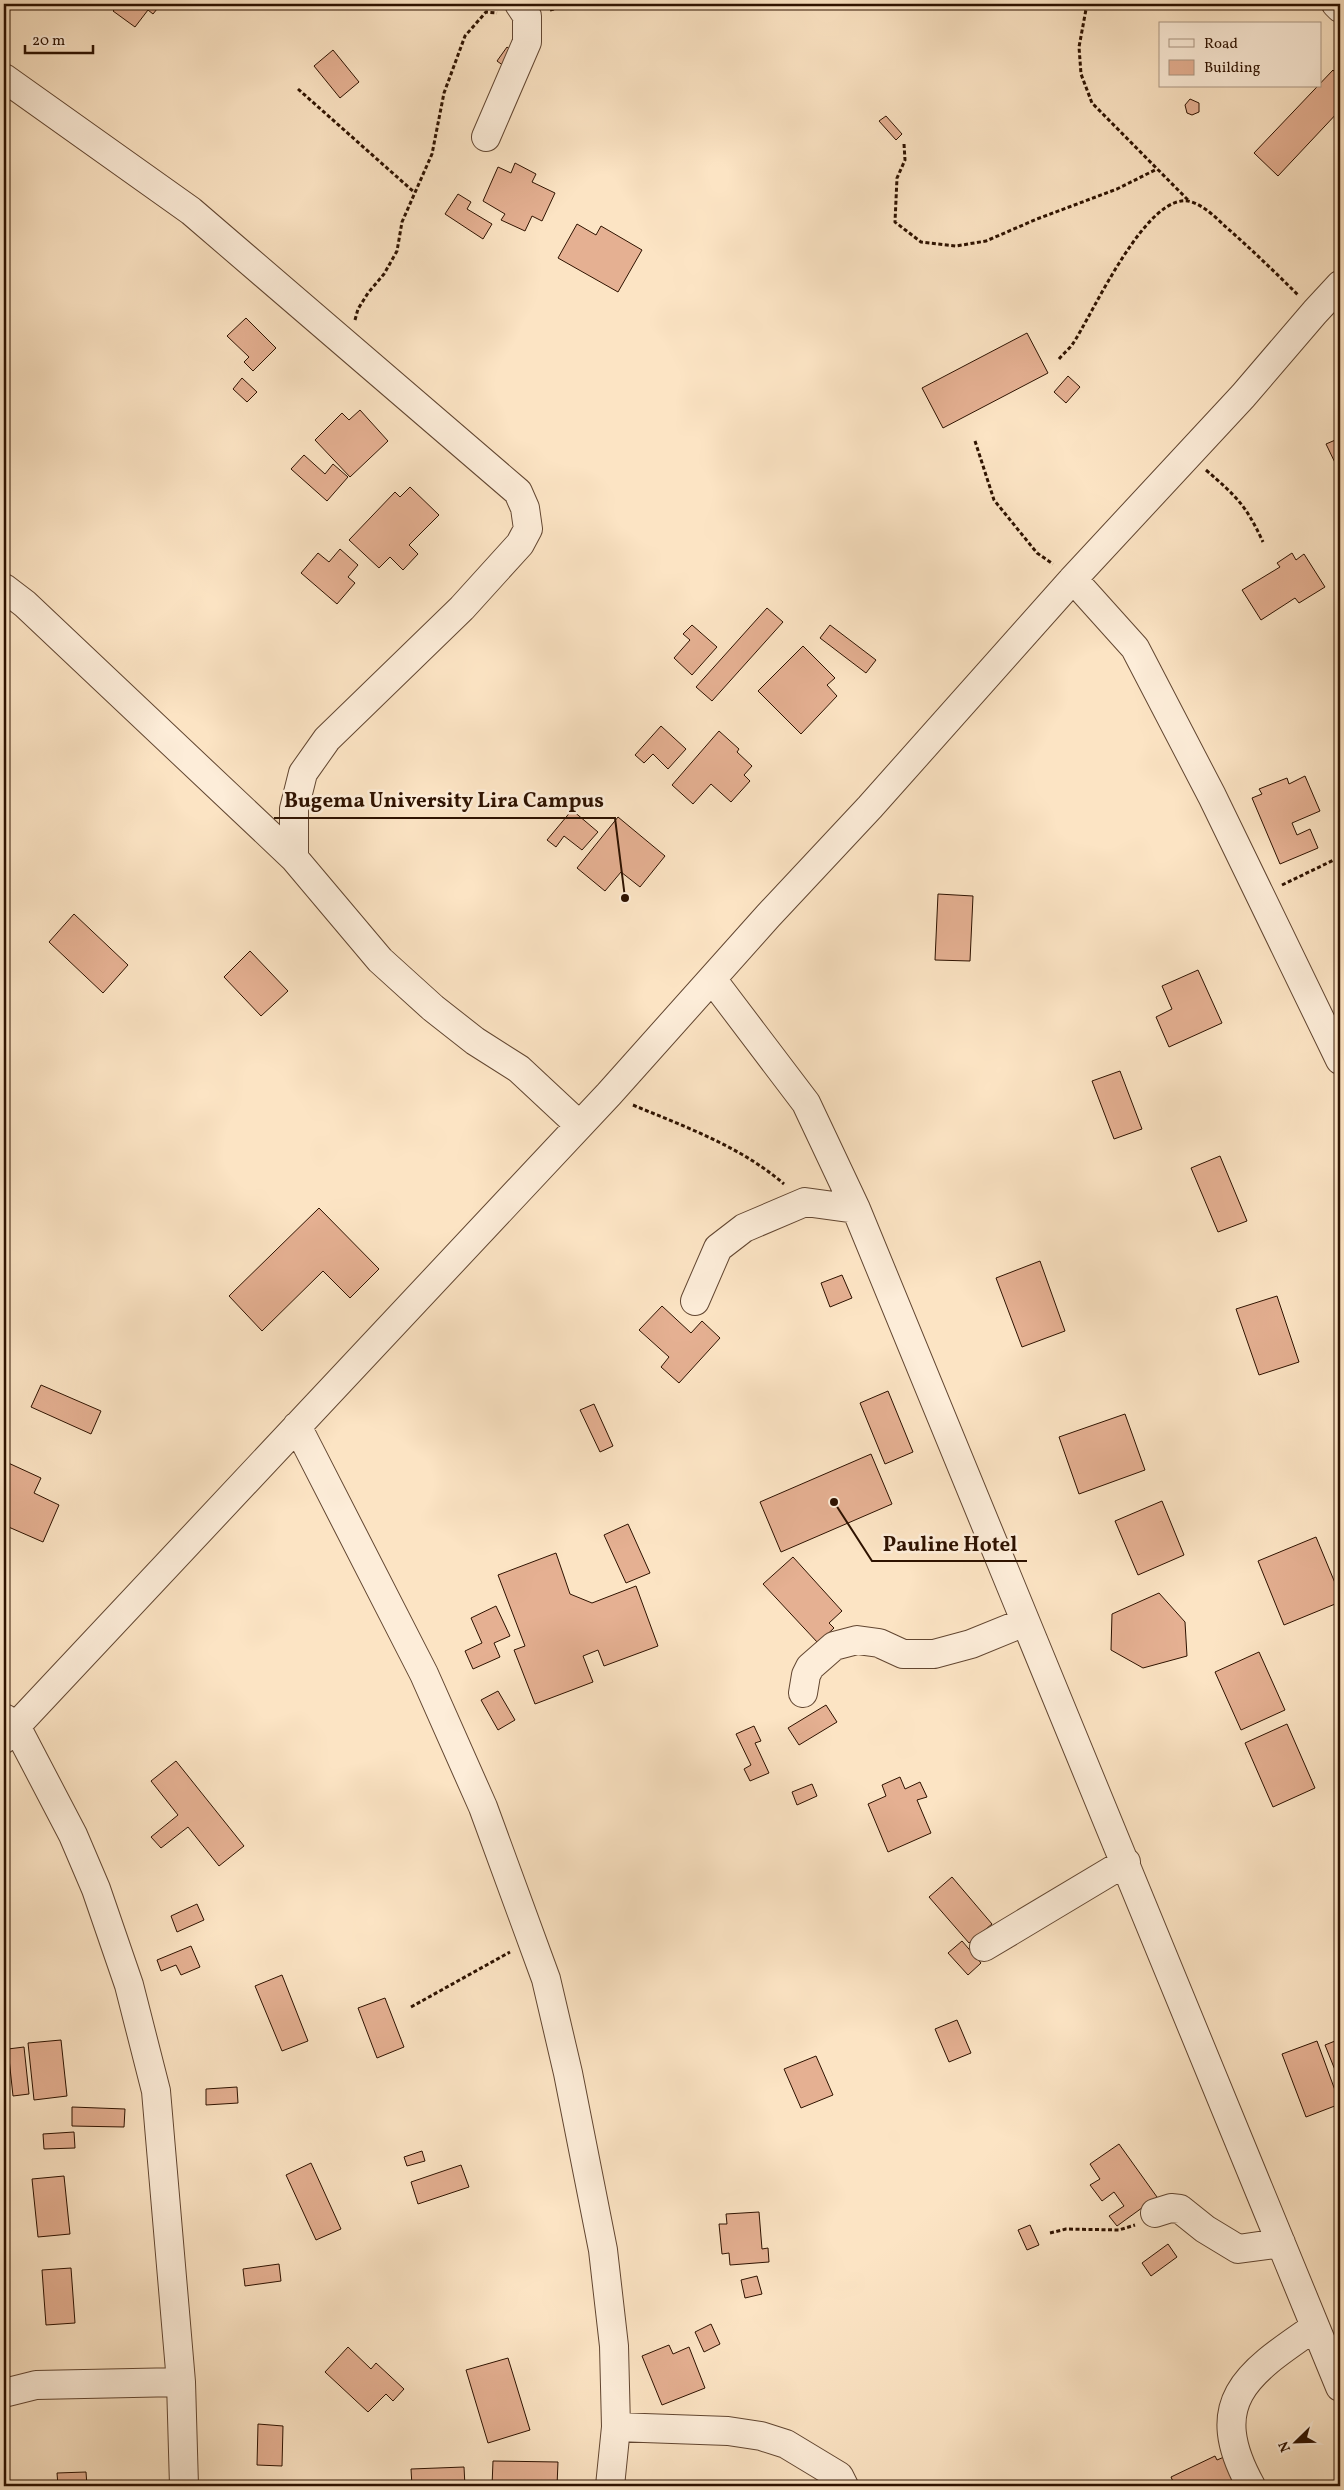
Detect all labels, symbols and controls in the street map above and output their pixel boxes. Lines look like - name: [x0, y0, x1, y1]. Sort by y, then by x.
- scale bar: [25, 22, 92, 54]
- legend: [1159, 22, 1322, 88]
- text: 20 m: [32, 31, 65, 52]
- text: Road: [1204, 34, 1238, 55]
- text: Building: [1204, 58, 1261, 79]
- callout: Bugema University Lira Campus: [274, 782, 615, 818]
- text: Bugema University Lira Campus: [284, 787, 604, 816]
- callout: Pauline Hotel: [872, 1525, 1027, 1561]
- text: Pauline Hotel: [883, 1531, 1017, 1560]
- north arrow: [1272, 2418, 1322, 2468]
- text: N: [1275, 2438, 1296, 2455]

